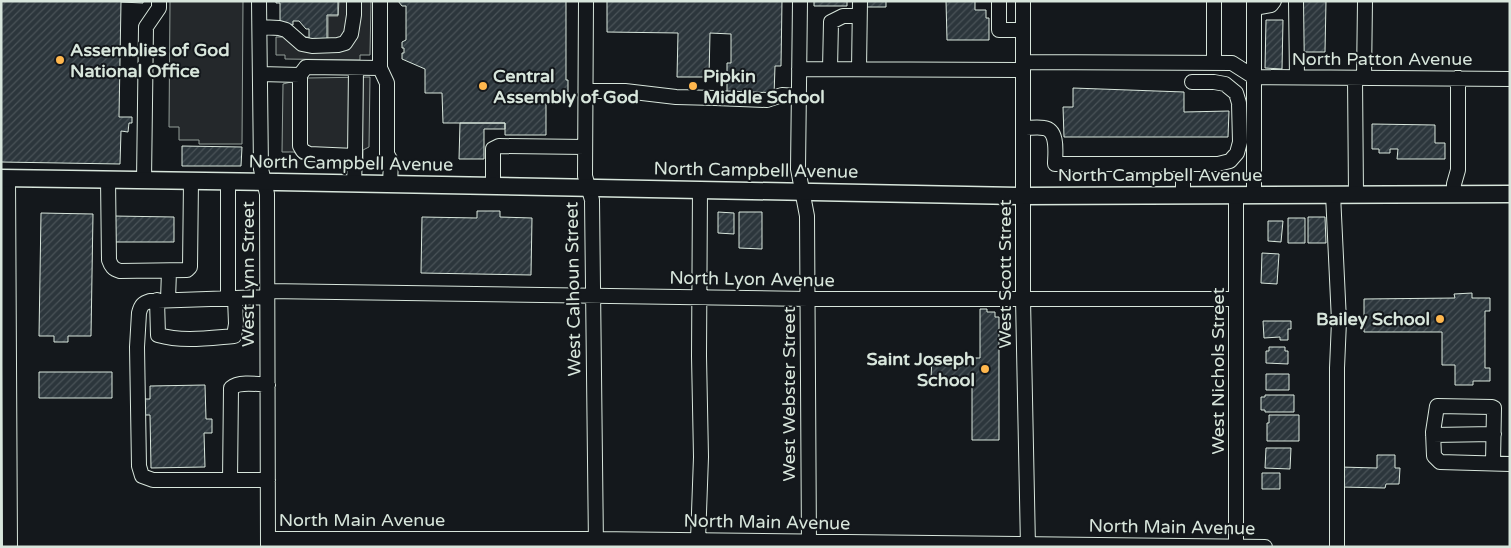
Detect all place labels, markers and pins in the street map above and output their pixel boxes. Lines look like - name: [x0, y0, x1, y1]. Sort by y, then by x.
- place label: Assemblies of God National Office: [70, 39, 230, 82]
- marker: Assemblies of God National Office: [54, 54, 66, 66]
- place label: Central Assembly of God: [493, 65, 639, 108]
- place label: Pipkin Middle School: [703, 65, 825, 108]
- marker: Central Assembly of God: [477, 80, 489, 92]
- marker: Pipkin Middle School: [687, 80, 699, 92]
- place label: Bailey School: [1316, 308, 1430, 330]
- marker: Bailey School: [1434, 313, 1446, 325]
- place label: Saint Joseph School: [867, 348, 975, 391]
- marker: Saint Joseph School: [979, 363, 991, 375]

